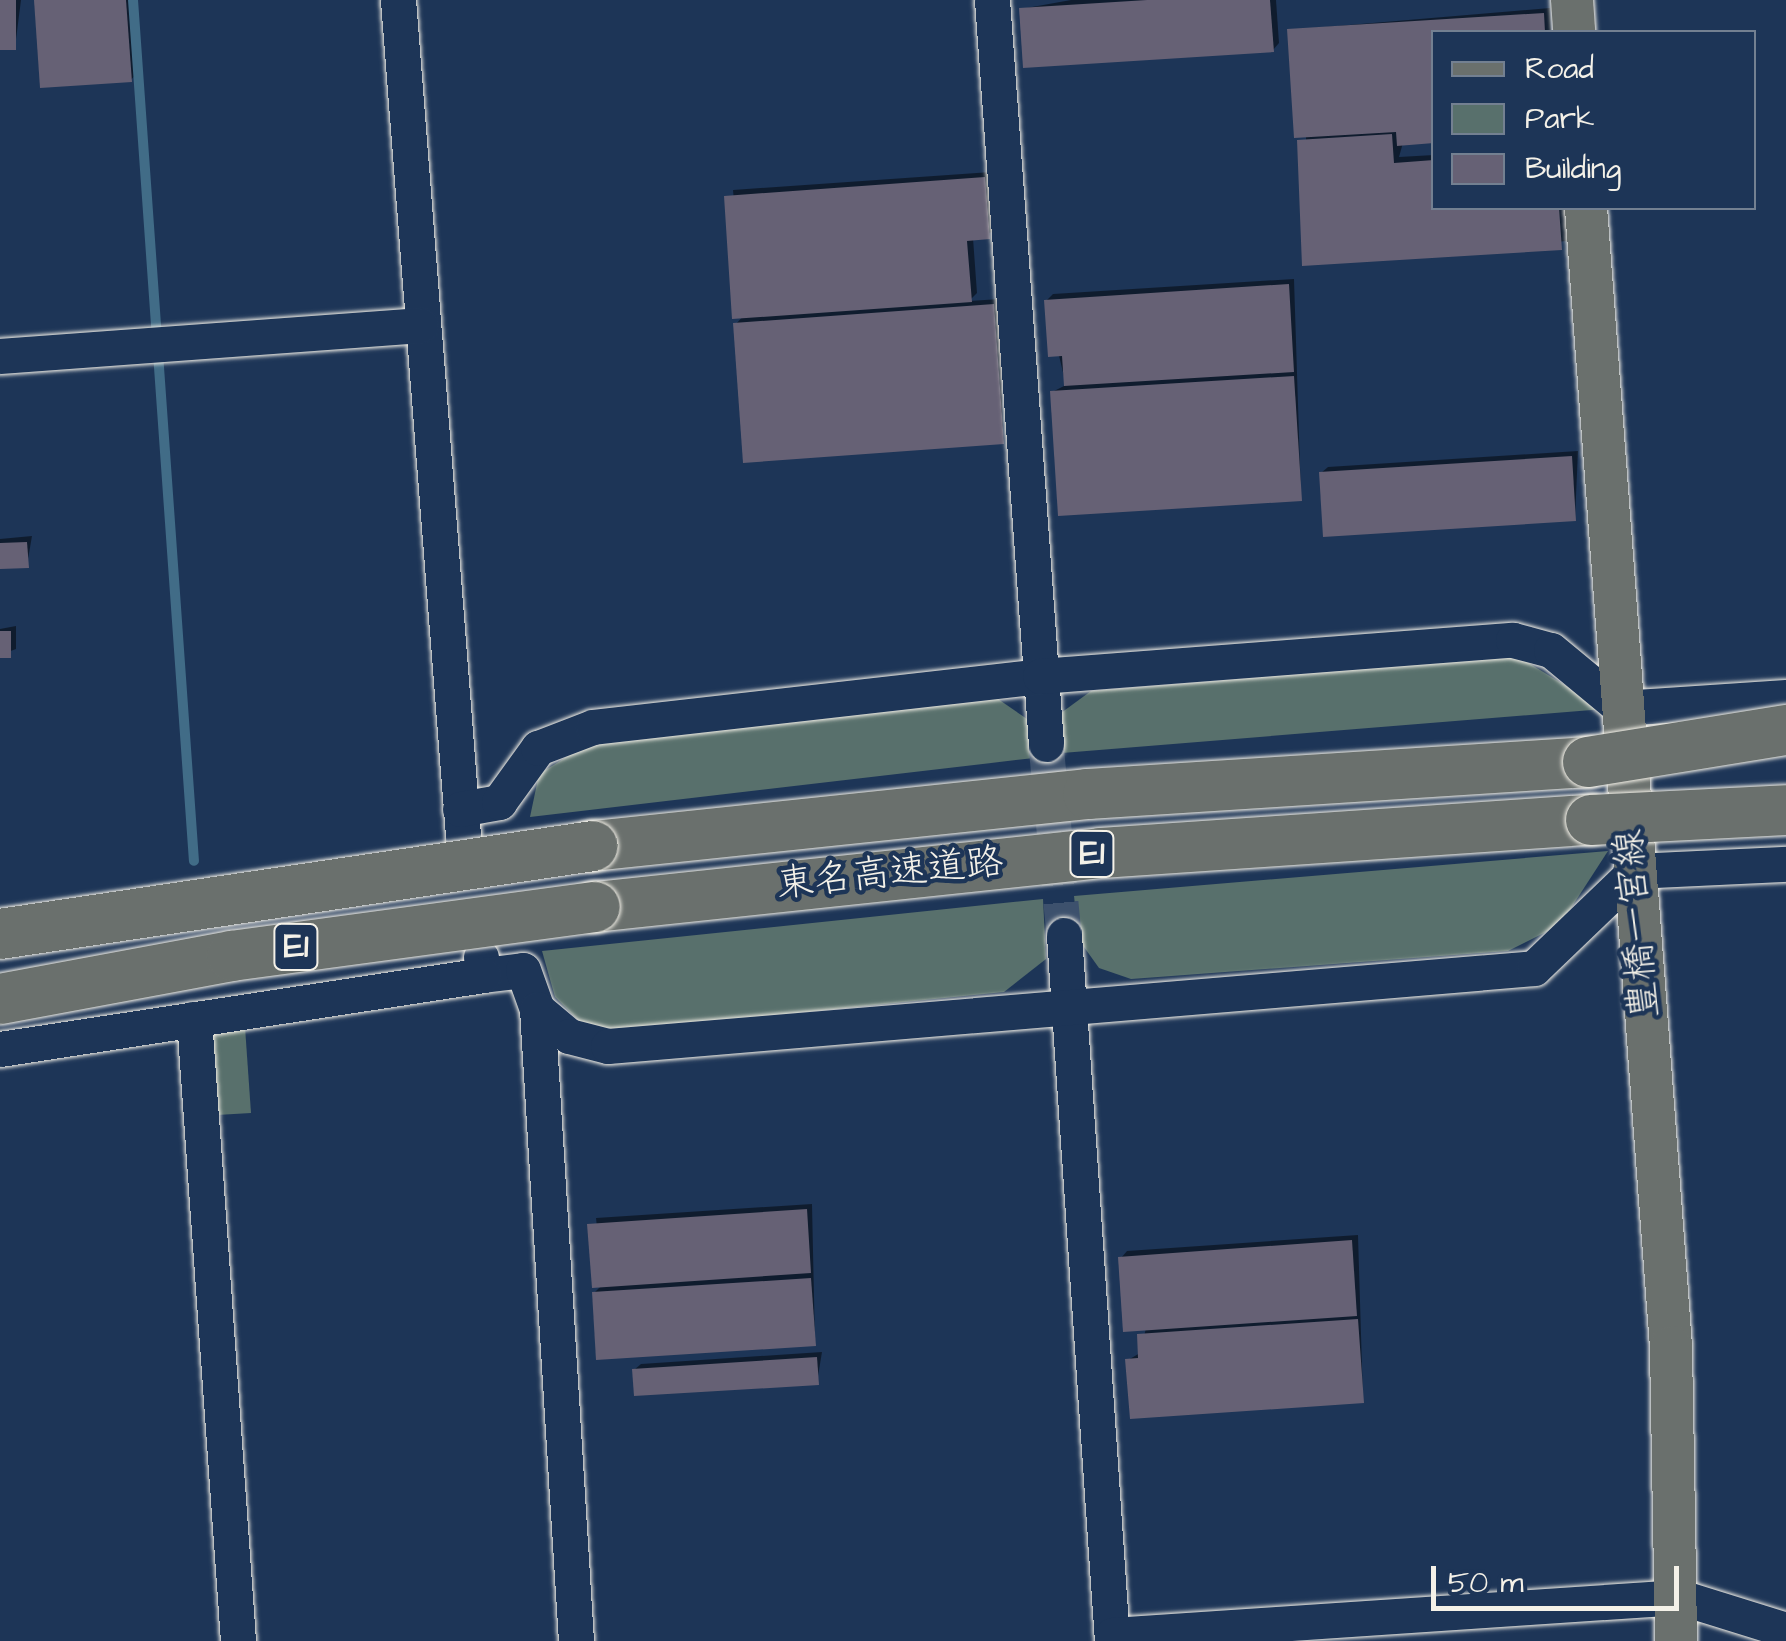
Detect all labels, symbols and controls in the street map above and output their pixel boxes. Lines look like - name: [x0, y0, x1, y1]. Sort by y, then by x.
- legend: [1431, 30, 1756, 210]
- text: Road: [1525, 48, 1594, 90]
- text: Park: [1525, 98, 1594, 140]
- text: Building: [1525, 148, 1621, 190]
- road number: E1: [1067, 824, 1117, 884]
- street label: 豊橋一宮線: [1607, 827, 1669, 1021]
- street label: 東名高速道路: [774, 839, 1006, 909]
- road number: E1: [271, 917, 321, 977]
- scale bar: [1436, 1546, 1684, 1608]
- text: 50 m: [1448, 1562, 1524, 1604]

